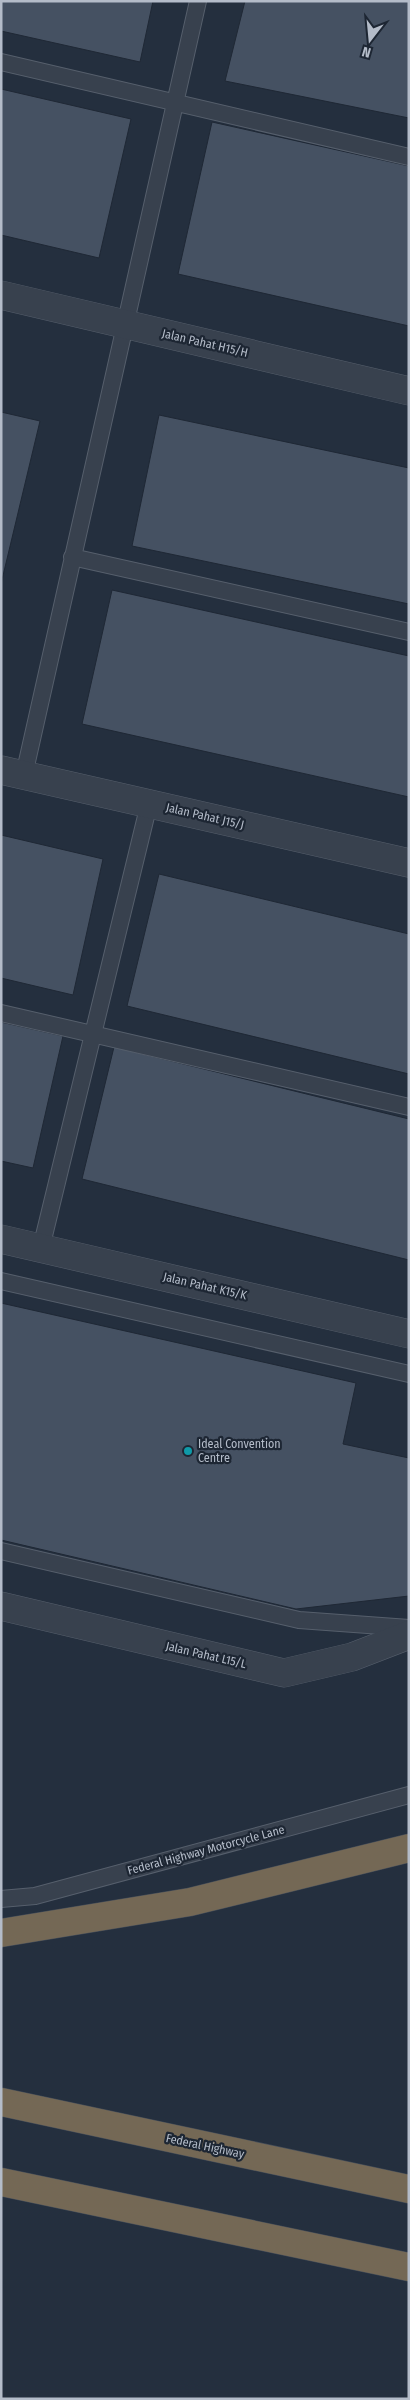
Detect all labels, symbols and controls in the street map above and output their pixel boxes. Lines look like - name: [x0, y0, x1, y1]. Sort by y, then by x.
- north arrow: [345, 15, 395, 65]
- text: N: [360, 43, 373, 61]
- street label: Jalan Pahat H15/H: [161, 326, 249, 360]
- street label: Jalan Pahat J15/J: [165, 800, 245, 832]
- street label: Jalan Pahat K15/K: [162, 1270, 249, 1303]
- place label: Ideal Convention Centre: [198, 1437, 281, 1465]
- marker: Ideal Convention Centre: [182, 1445, 194, 1457]
- street label: Jalan Pahat L15/L: [164, 1639, 248, 1671]
- street label: Federal Highway Motorcycle Lane: [126, 1822, 286, 1878]
- street label: Federal Highway: [165, 2131, 246, 2161]

